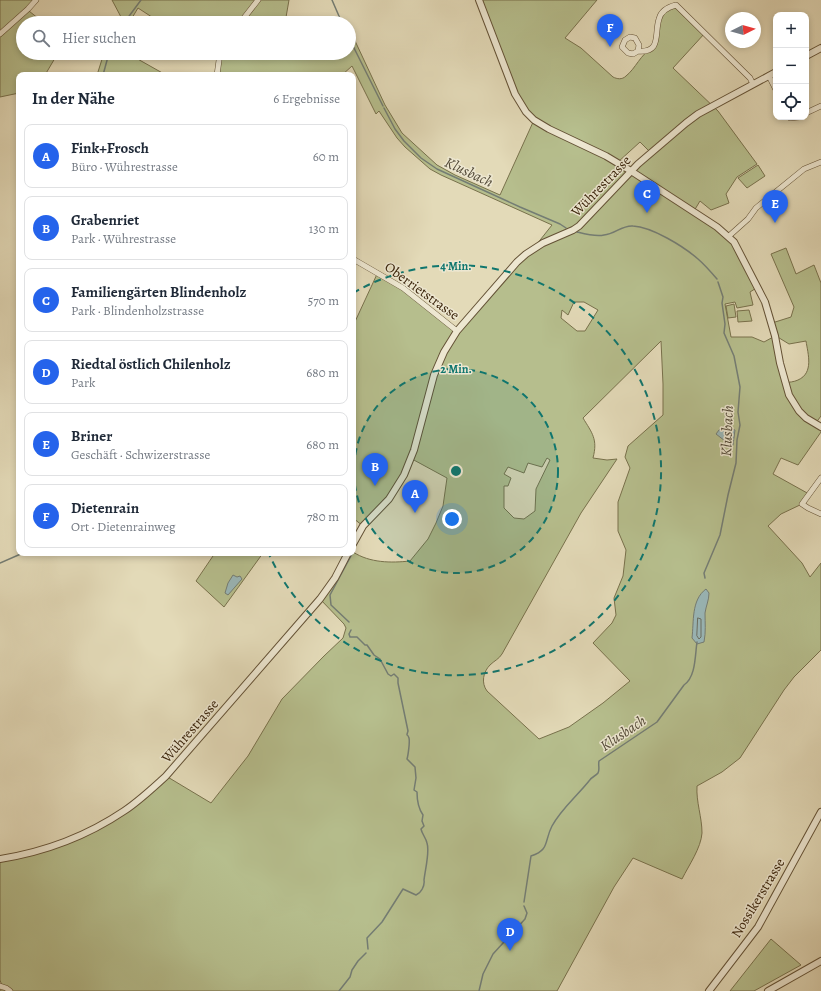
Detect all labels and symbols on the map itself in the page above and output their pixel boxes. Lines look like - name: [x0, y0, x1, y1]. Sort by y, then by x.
- north arrow: [725, 12, 761, 48]
- pin: F: [597, 14, 623, 47]
- street label: Wührestrasse: [566, 151, 635, 222]
- water label: Klusbach: [441, 152, 497, 192]
- pin: C: [634, 180, 660, 213]
- pin: E: [762, 190, 788, 223]
- street label: Oberrietstrasse: [381, 257, 463, 325]
- text: 4 Min.: [440, 258, 472, 274]
- text: 2 Min.: [440, 361, 472, 377]
- water label: Klusbach: [716, 405, 738, 457]
- pin: B: [362, 453, 388, 486]
- centre of rings: [449, 464, 463, 478]
- pin: A: [402, 480, 428, 513]
- your location: [442, 509, 462, 529]
- street label: Wührestrasse: [156, 695, 223, 768]
- water label: Klusbach: [596, 710, 650, 756]
- street label: Nossikerstrasse: [727, 855, 789, 941]
- pin: D: [497, 918, 523, 951]

